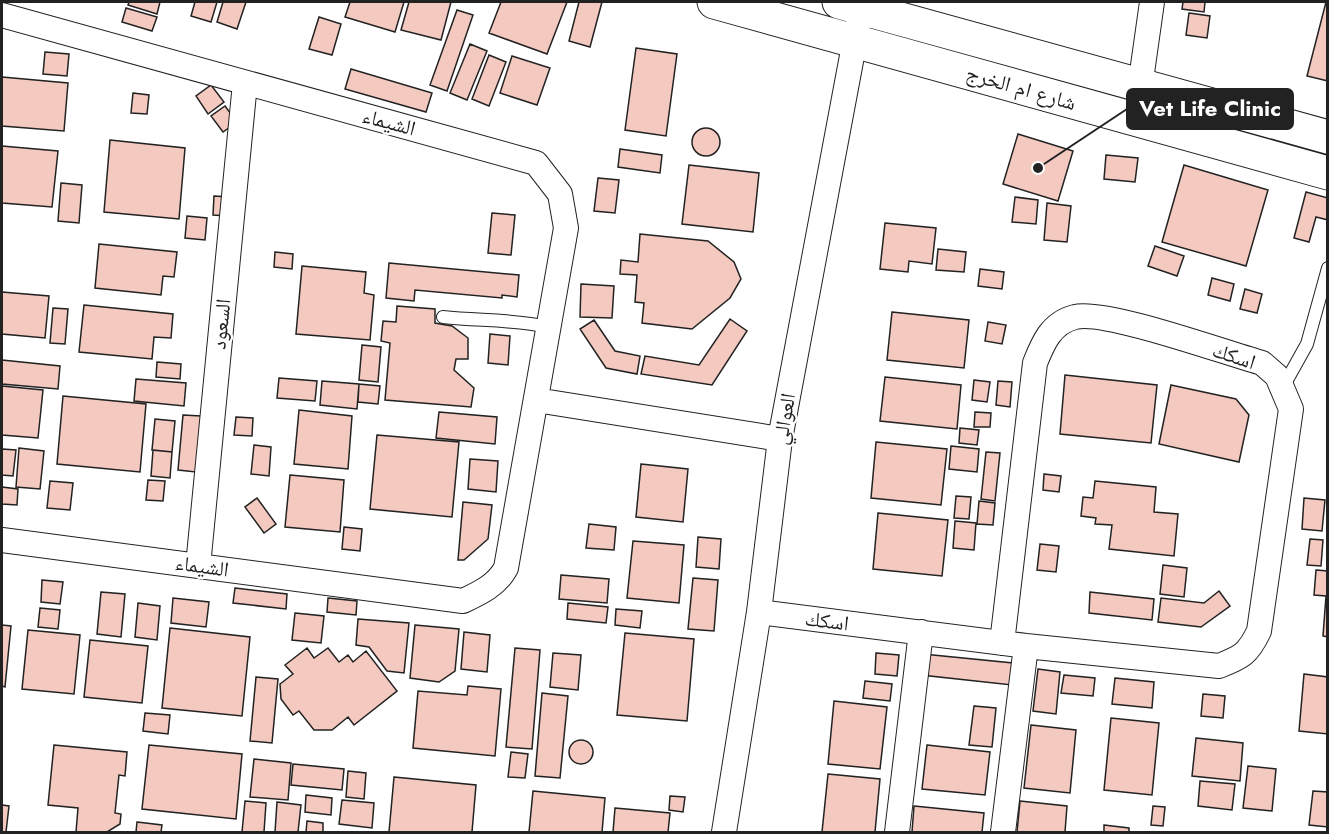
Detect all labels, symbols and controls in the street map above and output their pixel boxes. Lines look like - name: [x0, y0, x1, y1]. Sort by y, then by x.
- street label: شارع ام الخرج: [963, 58, 1079, 118]
- callout: Vet Life Clinic: [1127, 89, 1293, 129]
- text: Vet Life Clinic: [1138, 92, 1281, 124]
- street label: الشيماء: [359, 101, 419, 143]
- street label: السعود: [203, 297, 239, 351]
- street label: اسكك: [1208, 335, 1260, 377]
- street label: العوالي: [765, 391, 805, 447]
- street label: الشيماء: [173, 547, 231, 585]
- street label: اسكك: [803, 603, 851, 639]

